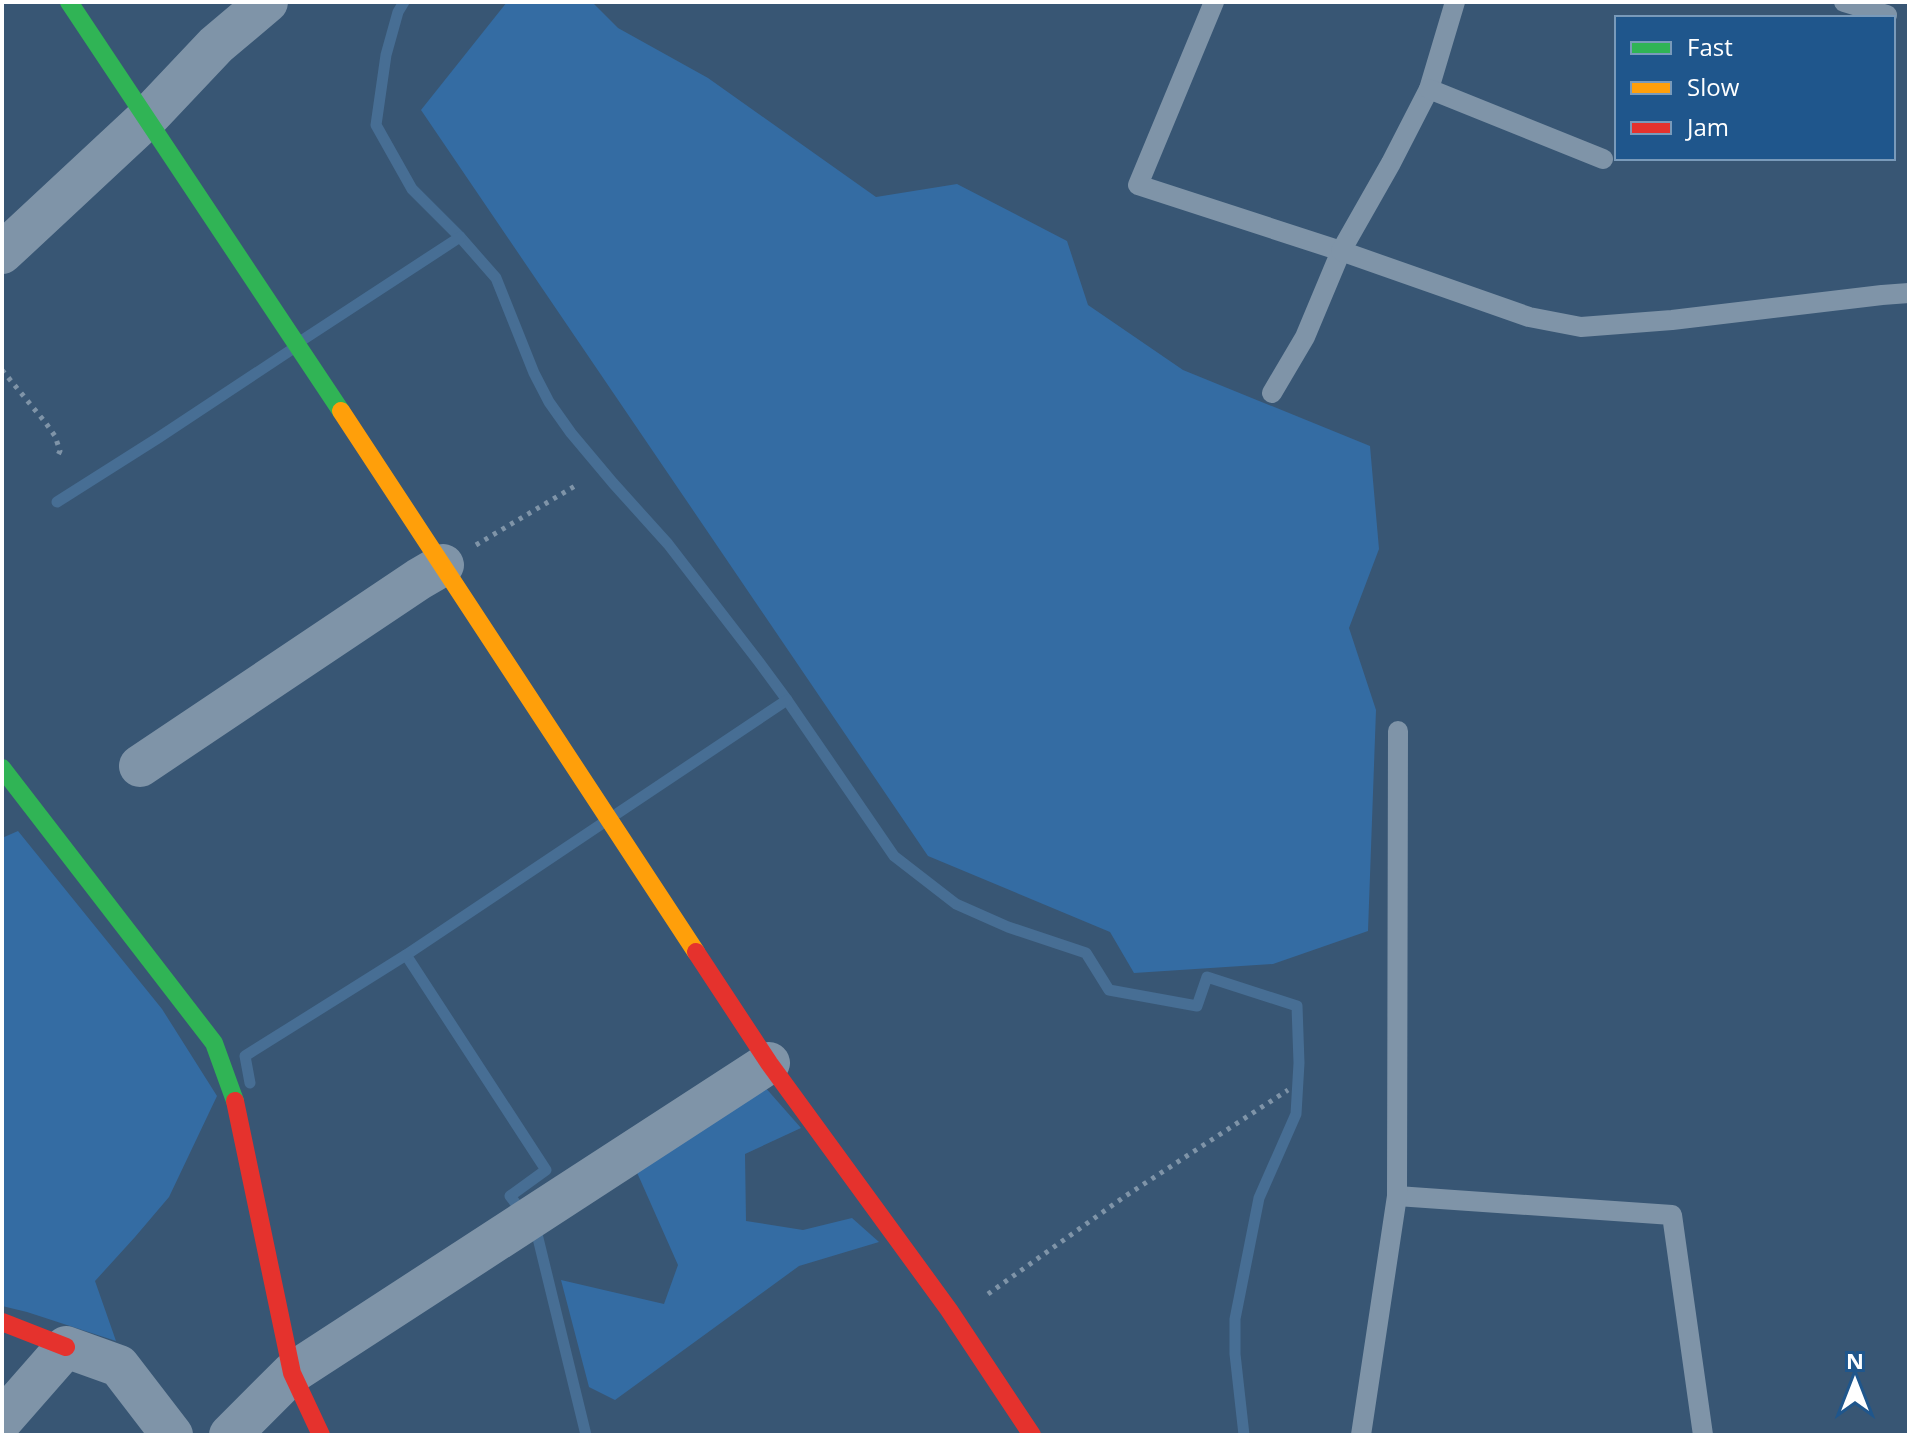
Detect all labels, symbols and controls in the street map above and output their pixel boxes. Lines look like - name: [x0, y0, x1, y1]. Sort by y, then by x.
- legend: [1615, 16, 1895, 160]
- text: Fast: [1687, 30, 1733, 63]
- text: Slow: [1687, 70, 1740, 103]
- text: Jam: [1685, 110, 1729, 143]
- north arrow: [1815, 1341, 1895, 1421]
- text: N: [1846, 1345, 1864, 1375]

